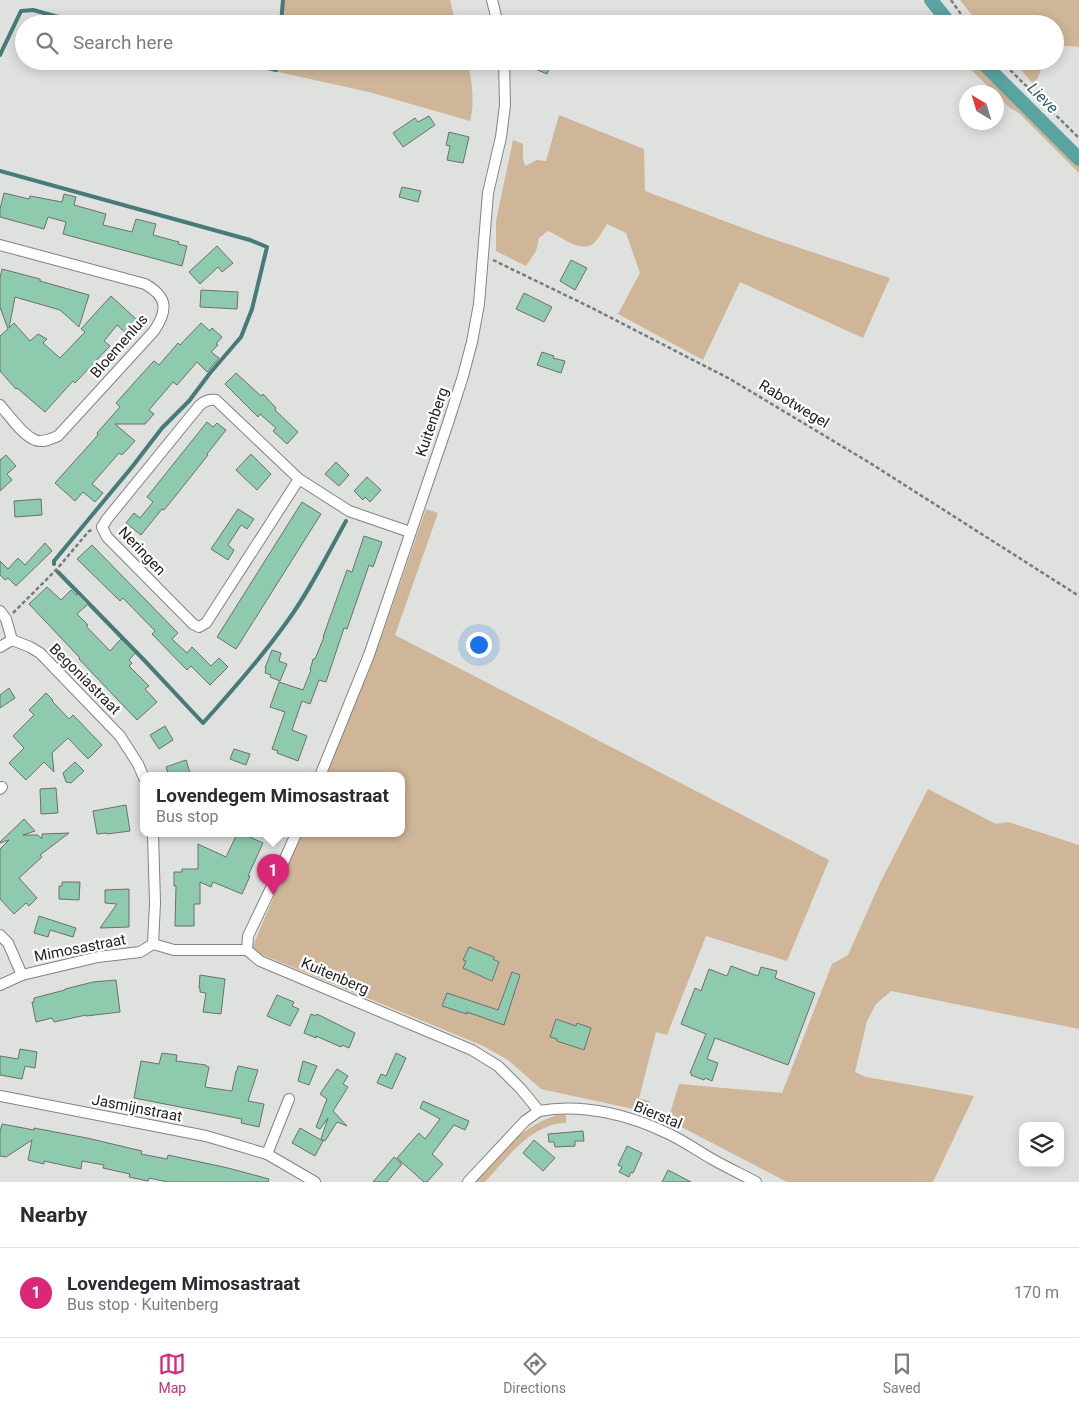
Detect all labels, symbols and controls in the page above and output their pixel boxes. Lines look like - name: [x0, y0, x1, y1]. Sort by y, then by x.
- search box: [15, 15, 1064, 70]
- icon: search: [33, 29, 61, 57]
- text: Search here: [73, 31, 173, 54]
- water label: Lieve: [1024, 79, 1062, 117]
- north arrow: [959, 85, 1004, 130]
- street label: Bloemenlus: [86, 310, 152, 382]
- street label: Rabotwegel: [756, 376, 832, 432]
- street label: Kuitenberg: [412, 385, 452, 459]
- street label: Neringen: [115, 523, 169, 579]
- your location: [466, 632, 492, 658]
- street label: Begoniastraat: [46, 640, 124, 718]
- popup: [140, 772, 405, 837]
- text: Lovendegem Mimosastraat: [156, 784, 389, 807]
- text: Bus stop: [156, 807, 219, 826]
- pin: 1: [257, 854, 289, 895]
- street label: Mimosastraat: [33, 930, 127, 966]
- street label: Kuitenberg: [298, 954, 372, 998]
- street label: Jasmijnstraat: [90, 1090, 184, 1126]
- street label: Bierstal: [631, 1097, 685, 1133]
- map controls: [1019, 1122, 1064, 1167]
- button: layers: [1019, 1122, 1064, 1167]
- text: Nearby: [20, 1203, 87, 1227]
- text: Lovendegem Mimosastraat: [67, 1272, 300, 1295]
- text: 1: [31, 1283, 41, 1302]
- text: 170 m: [1014, 1283, 1059, 1302]
- text: Bus stop · Kuitenberg: [67, 1295, 218, 1314]
- tab: Map: [158, 1350, 186, 1396]
- tab: Directions: [503, 1350, 566, 1396]
- tab: Saved: [883, 1350, 921, 1396]

